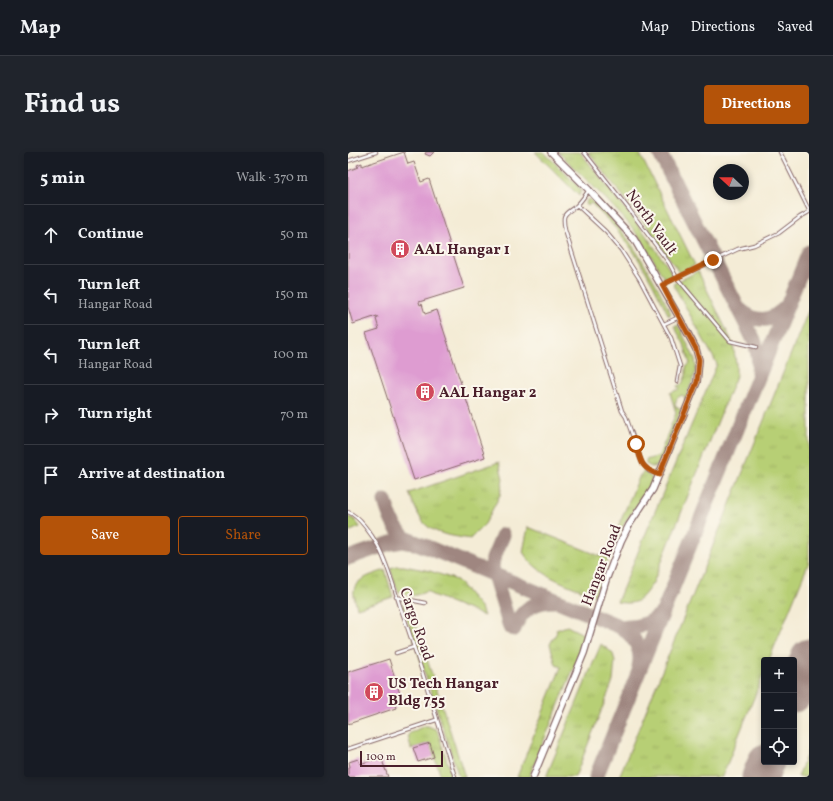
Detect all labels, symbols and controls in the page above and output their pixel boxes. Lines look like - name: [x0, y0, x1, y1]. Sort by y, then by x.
- text: Map: [20, 15, 61, 41]
- text: Map: [641, 18, 669, 37]
- text: Directions: [691, 18, 755, 37]
- text: Saved: [777, 18, 813, 37]
- text: Find us: [24, 85, 120, 124]
- button: Directions: [704, 85, 809, 124]
- north arrow: [713, 164, 749, 200]
- text: 5 min: [40, 167, 85, 190]
- text: Walk · 370 m: [236, 169, 308, 187]
- street label: North Vault: [620, 186, 682, 260]
- icon: ahead: [40, 224, 62, 246]
- text: Continue: [78, 224, 143, 245]
- text: 50 m: [280, 226, 308, 244]
- building icon: AAL Hangar 1: [389, 238, 411, 260]
- place label: AAL Hangar 1: [414, 240, 510, 261]
- route end: [704, 251, 722, 269]
- text: Turn left: [78, 275, 140, 296]
- icon: left: [40, 284, 62, 306]
- text: 150 m: [275, 286, 308, 304]
- text: Hangar Road: [78, 296, 153, 314]
- text: Turn left: [78, 335, 140, 356]
- icon: left: [40, 344, 62, 366]
- text: 100 m: [273, 346, 308, 364]
- text: Hangar Road: [78, 356, 153, 374]
- building icon: AAL Hangar 2: [414, 381, 436, 403]
- place label: AAL Hangar 2: [439, 383, 537, 404]
- icon: right: [40, 404, 62, 426]
- text: Turn right: [78, 404, 152, 425]
- text: 70 m: [280, 406, 308, 424]
- route start: [627, 435, 645, 453]
- icon: arrive: [40, 464, 62, 486]
- text: Arrive at destination: [78, 464, 225, 485]
- button: Save: [40, 516, 170, 555]
- button: Share: [178, 516, 308, 555]
- street label: Hangar Road: [577, 522, 628, 609]
- street label: Cargo Road: [393, 585, 438, 664]
- map controls: [761, 657, 797, 765]
- button: +: [761, 657, 797, 693]
- place label: US Tech Hangar Bldg 755: [388, 674, 499, 712]
- building icon: US Tech Hangar Bldg 755: [363, 681, 385, 703]
- button: −: [761, 693, 797, 729]
- button: locate: [761, 729, 797, 765]
- scale bar: [360, 749, 443, 768]
- text: 100 m: [366, 750, 396, 765]

